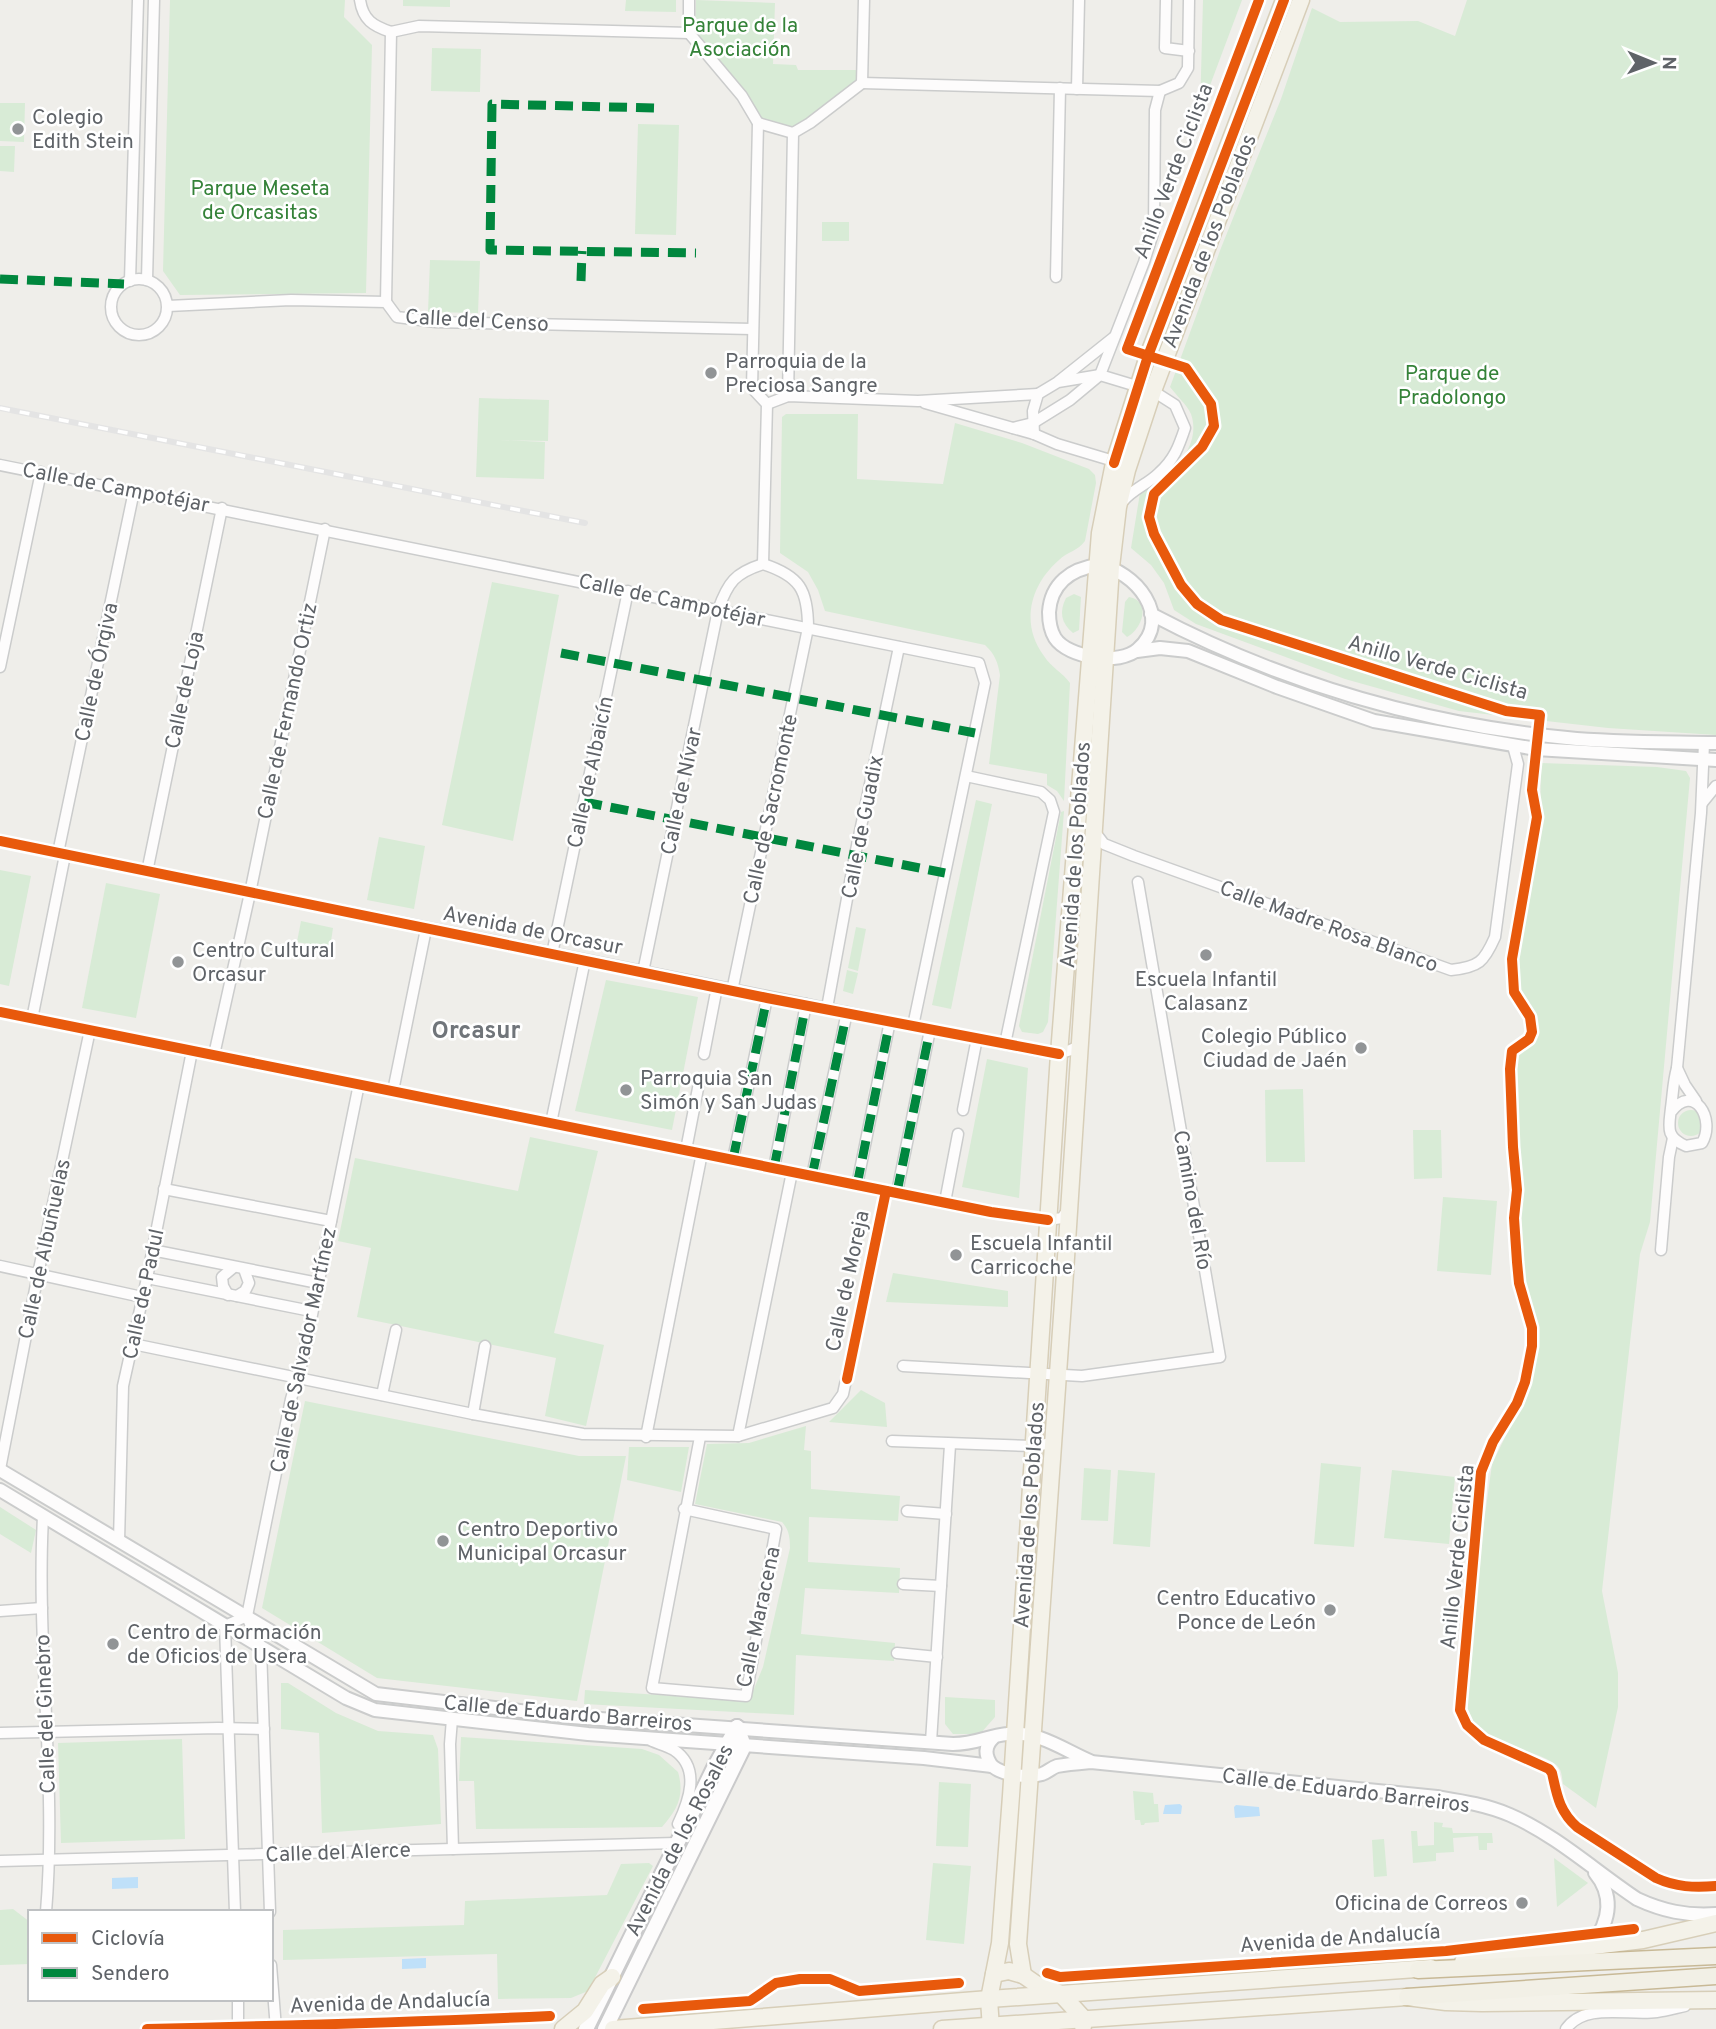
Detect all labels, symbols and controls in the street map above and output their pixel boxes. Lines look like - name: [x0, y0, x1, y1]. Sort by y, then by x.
- park label: Parque de la Asociación: [682, 13, 798, 64]
- north arrow: [1618, 28, 1688, 98]
- text: N: [1656, 56, 1680, 70]
- street label: Anillo Verde Ciclista: [1129, 80, 1220, 263]
- place label: Colegio Edith Stein: [32, 105, 134, 156]
- marker: Colegio Edith Stein: [10, 121, 26, 137]
- street label: Avenida de los Poblados: [1157, 131, 1264, 352]
- park label: Parque Meseta de Orcasitas: [190, 176, 330, 227]
- street label: Calle del Censo: [404, 304, 549, 339]
- place label: Parroquia de la Preciosa Sangre: [725, 349, 877, 400]
- park label: Parque de Pradolongo: [1398, 361, 1506, 412]
- marker: Parroquia de la Preciosa Sangre: [703, 365, 719, 381]
- street label: Calle de Campotéjar: [20, 457, 212, 520]
- street label: Calle de Campotéjar: [576, 568, 768, 634]
- street label: Calle de Órgiva: [69, 600, 125, 744]
- street label: Calle de Fernando Ortiz: [252, 601, 325, 822]
- street label: Calle de Loja: [160, 629, 211, 752]
- street label: Anillo Verde Ciclista: [1345, 630, 1531, 707]
- street label: Calle de Albaicín: [562, 694, 621, 851]
- street label: Calle de Sacromonte: [738, 712, 805, 907]
- street label: Calle de Nívar: [656, 725, 709, 858]
- street label: Avenida de los Poblados: [1055, 741, 1098, 969]
- street label: Calle de Guadix: [836, 753, 891, 901]
- street label: Calle Madre Rosa Blanco: [1215, 875, 1442, 980]
- street label: Avenida de Orcasur: [441, 901, 625, 962]
- place label: Centro Cultural Orcasur: [192, 938, 335, 989]
- marker: Escuela Infantil Calasanz: [1198, 947, 1214, 963]
- marker: Centro Cultural Orcasur: [170, 954, 186, 970]
- place label: Escuela Infantil Calasanz: [1135, 967, 1277, 1018]
- district label: Orcasur: [432, 1017, 520, 1047]
- place label: Colegio Público Ciudad de Jaén: [1201, 1024, 1347, 1075]
- marker: Colegio Público Ciudad de Jaén: [1353, 1040, 1369, 1056]
- place label: Parroquia San Simón y San Judas: [640, 1066, 817, 1117]
- marker: Parroquia San Simón y San Judas: [618, 1082, 634, 1098]
- street label: Camino del Río: [1166, 1128, 1217, 1272]
- street label: Calle de Albuñuelas: [13, 1157, 78, 1342]
- street label: Calle de Moreja: [820, 1208, 877, 1354]
- street label: Calle de Salvador Martínez: [265, 1225, 344, 1476]
- street label: Calle de Padul: [117, 1226, 172, 1362]
- place label: Escuela Infantil Carricoche: [970, 1231, 1113, 1282]
- marker: Escuela Infantil Carricoche: [948, 1247, 964, 1263]
- street label: Avenida de los Poblados: [1009, 1401, 1052, 1629]
- street label: Anillo Verde Ciclista: [1435, 1463, 1482, 1651]
- place label: Centro Deportivo Municipal Orcasur: [457, 1517, 627, 1568]
- marker: Centro Deportivo Municipal Orcasur: [435, 1533, 451, 1549]
- street label: Calle Maracena: [731, 1544, 788, 1690]
- place label: Centro Educativo Ponce de León: [1156, 1586, 1316, 1637]
- marker: Centro Educativo Ponce de León: [1322, 1602, 1338, 1618]
- place label: Centro de Formación de Oficios de Usera: [127, 1620, 322, 1671]
- street label: Calle del Ginebro: [30, 1634, 63, 1794]
- marker: Centro de Formación de Oficios de Usera: [105, 1636, 121, 1652]
- street label: Calle de Eduardo Barreiros: [442, 1690, 693, 1739]
- street label: Avenida de los Rosales: [620, 1740, 741, 1941]
- street label: Calle de Eduardo Barreiros: [1220, 1763, 1471, 1820]
- street label: Calle del Alerce: [265, 1837, 411, 1870]
- place label: Oficina de Correos: [1335, 1891, 1508, 1918]
- marker: Oficina de Correos: [1514, 1895, 1530, 1911]
- legend: [28, 1910, 273, 2001]
- street label: Avenida de Andalucía: [1239, 1919, 1441, 1960]
- text: Ciclovía: [91, 1926, 165, 1953]
- text: Sendero: [91, 1961, 170, 1988]
- street label: Avenida de Andalucía: [289, 1987, 491, 2020]

